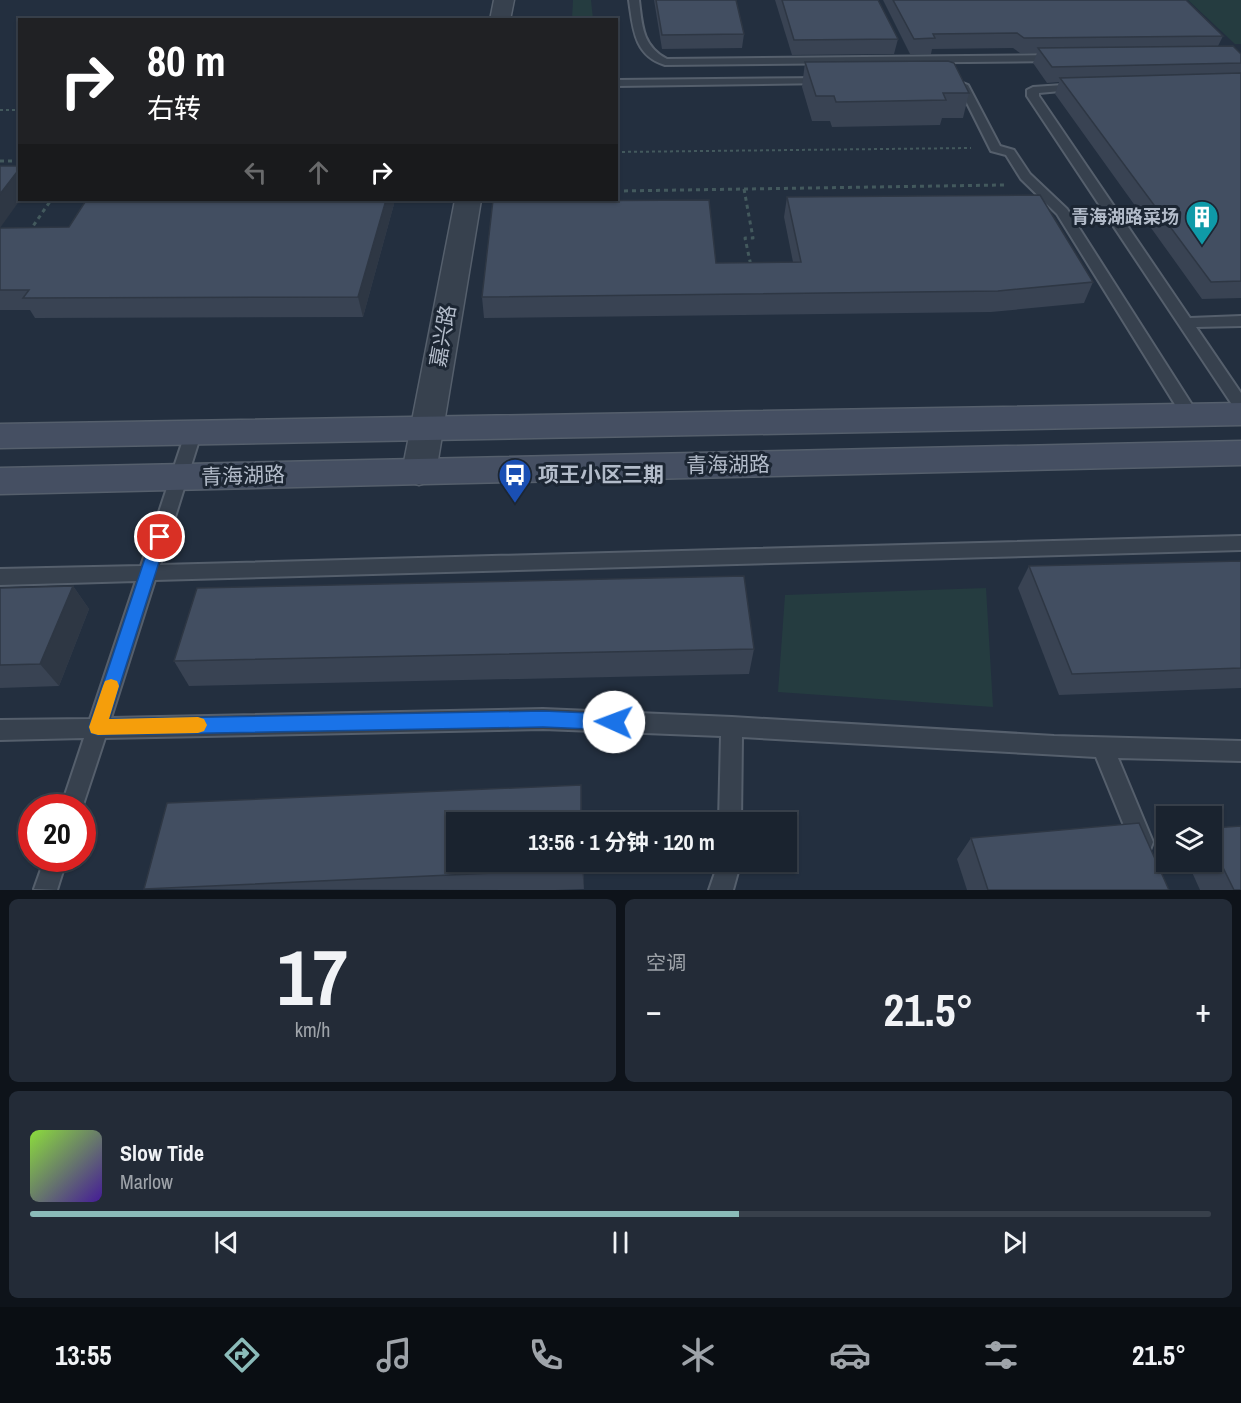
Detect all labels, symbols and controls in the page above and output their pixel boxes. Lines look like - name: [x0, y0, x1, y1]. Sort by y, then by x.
- text: 80 m: [147, 33, 226, 89]
- icon: right: [48, 42, 126, 120]
- text: 右转: [147, 90, 201, 126]
- icon: left: [239, 156, 272, 189]
- icon: ahead: [302, 156, 335, 189]
- icon: right: [365, 156, 398, 189]
- building icon: 青海湖路菜场: [1184, 199, 1220, 246]
- place label: 青海湖路菜场: [1071, 204, 1179, 229]
- street label: 嘉兴路: [423, 302, 462, 369]
- street label: 青海湖路: [686, 449, 770, 480]
- bus stop icon: 项王小区三期: [497, 457, 533, 504]
- street label: 青海湖路: [201, 460, 285, 491]
- place label: 项王小区三期: [538, 460, 664, 489]
- pin: [134, 511, 185, 562]
- icon: arrive: [143, 520, 176, 553]
- position arrow: [582, 690, 646, 754]
- speed limit sign: 20: [18, 794, 96, 872]
- map controls: [1156, 806, 1222, 872]
- button: layers: [1156, 806, 1222, 872]
- text: 13:56 · 1 分钟 · 120 m: [528, 827, 715, 857]
- text: 17: [277, 924, 348, 1029]
- text: 空调: [646, 949, 686, 976]
- text: 21.5°: [884, 979, 973, 1040]
- text: −: [646, 988, 662, 1032]
- text: +: [1195, 988, 1211, 1032]
- text: km/h: [295, 1016, 330, 1043]
- text: Slow Tide: [120, 1138, 204, 1168]
- text: Marlow: [120, 1168, 173, 1195]
- icon: previous: [210, 1226, 243, 1259]
- icon: pause: [604, 1226, 637, 1259]
- icon: next: [998, 1226, 1031, 1259]
- icon: directions: [221, 1334, 263, 1376]
- icon: music: [373, 1334, 415, 1376]
- icon: phone: [525, 1334, 567, 1376]
- icon: climate: [677, 1334, 719, 1376]
- icon: car: [829, 1334, 871, 1376]
- icon: filters: [980, 1334, 1022, 1376]
- text: 13:55: [55, 1337, 112, 1373]
- text: 21.5°: [1132, 1337, 1186, 1373]

